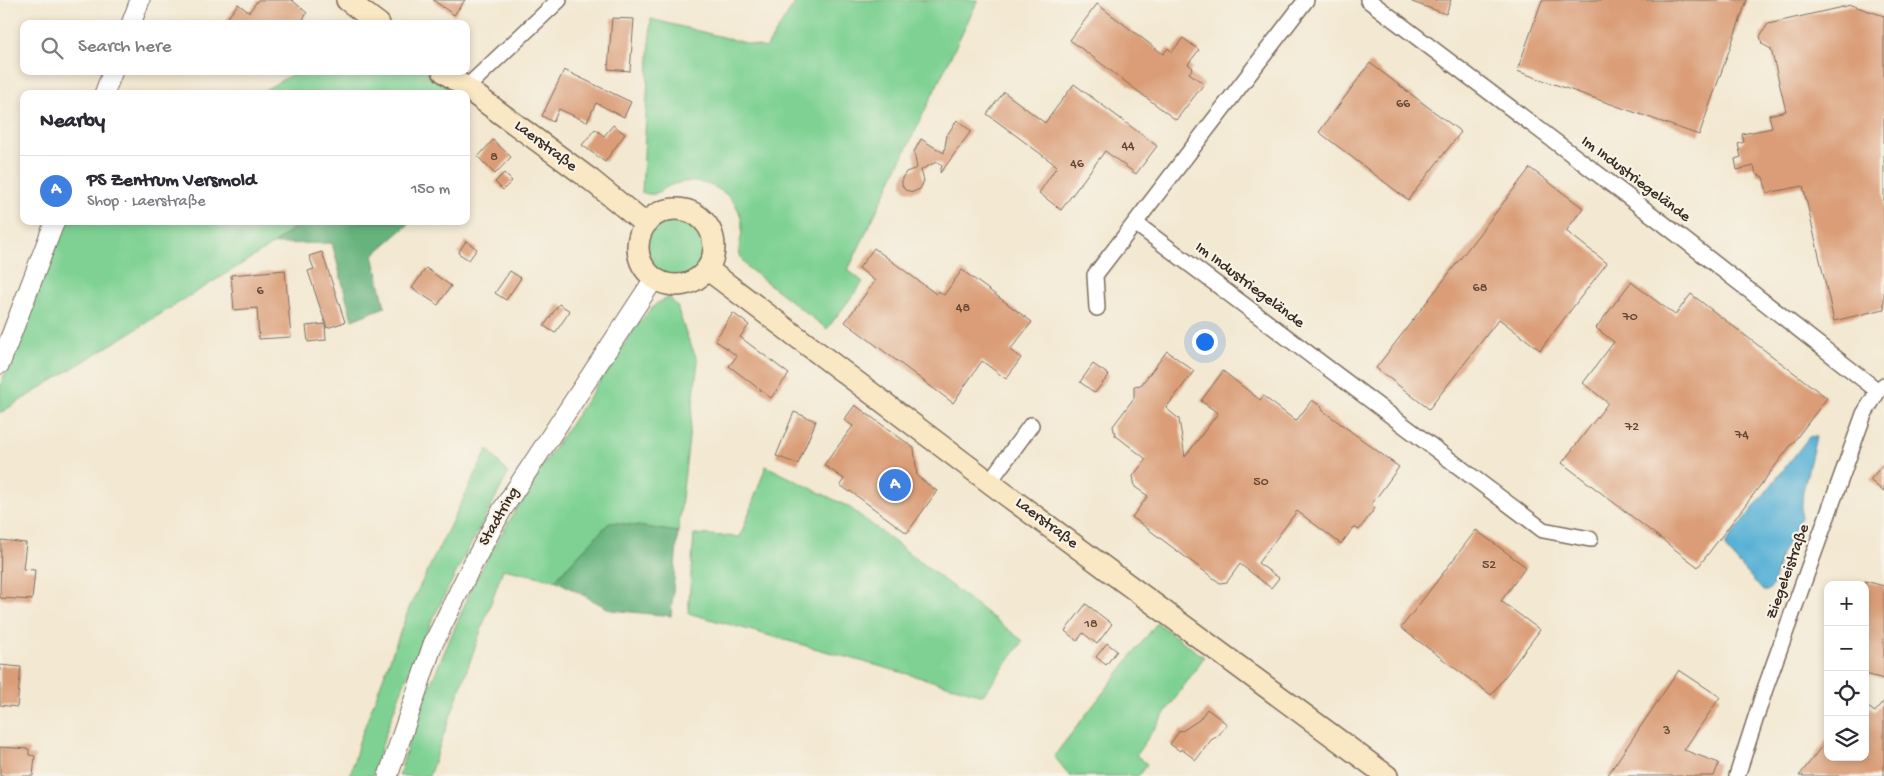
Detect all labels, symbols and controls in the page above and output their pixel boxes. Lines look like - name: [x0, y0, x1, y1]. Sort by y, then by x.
- search box: [20, 20, 470, 75]
- icon: search: [38, 34, 66, 62]
- text: Search here: [78, 36, 172, 59]
- house number: 66: [1396, 96, 1411, 113]
- text: Nearby: [40, 110, 105, 135]
- street label: Laerstraße: [510, 117, 581, 177]
- street label: Im Industriegelände: [1577, 133, 1694, 228]
- house number: 44: [1121, 138, 1135, 155]
- house number: 8: [490, 149, 498, 166]
- house number: 46: [1070, 156, 1085, 173]
- text: PS Zentrum Versmold: [87, 170, 256, 193]
- text: A: [51, 181, 61, 200]
- text: 150 m: [411, 181, 450, 200]
- text: Shop · Laerstraße: [87, 193, 205, 212]
- street label: Im Industriegelände: [1191, 239, 1308, 334]
- house number: 68: [1473, 280, 1488, 297]
- house number: 6: [256, 283, 264, 300]
- house number: 48: [956, 300, 970, 317]
- house number: 70: [1621, 309, 1638, 326]
- your location: [1192, 329, 1218, 355]
- house number: 72: [1624, 419, 1639, 436]
- house number: 74: [1734, 427, 1749, 444]
- pin: A: [879, 466, 911, 504]
- house number: 50: [1253, 474, 1269, 491]
- street label: Stadtring: [476, 484, 524, 550]
- street label: Laerstraße: [1011, 494, 1082, 554]
- street label: Ziegeleistraße: [1763, 521, 1815, 622]
- house number: 52: [1482, 557, 1496, 574]
- map controls: [1824, 581, 1869, 761]
- button: +: [1824, 581, 1869, 626]
- house number: 18: [1083, 616, 1098, 633]
- button: −: [1824, 626, 1869, 671]
- button: locate: [1824, 671, 1869, 716]
- button: layers: [1824, 716, 1869, 761]
- house number: 3: [1662, 723, 1671, 740]

